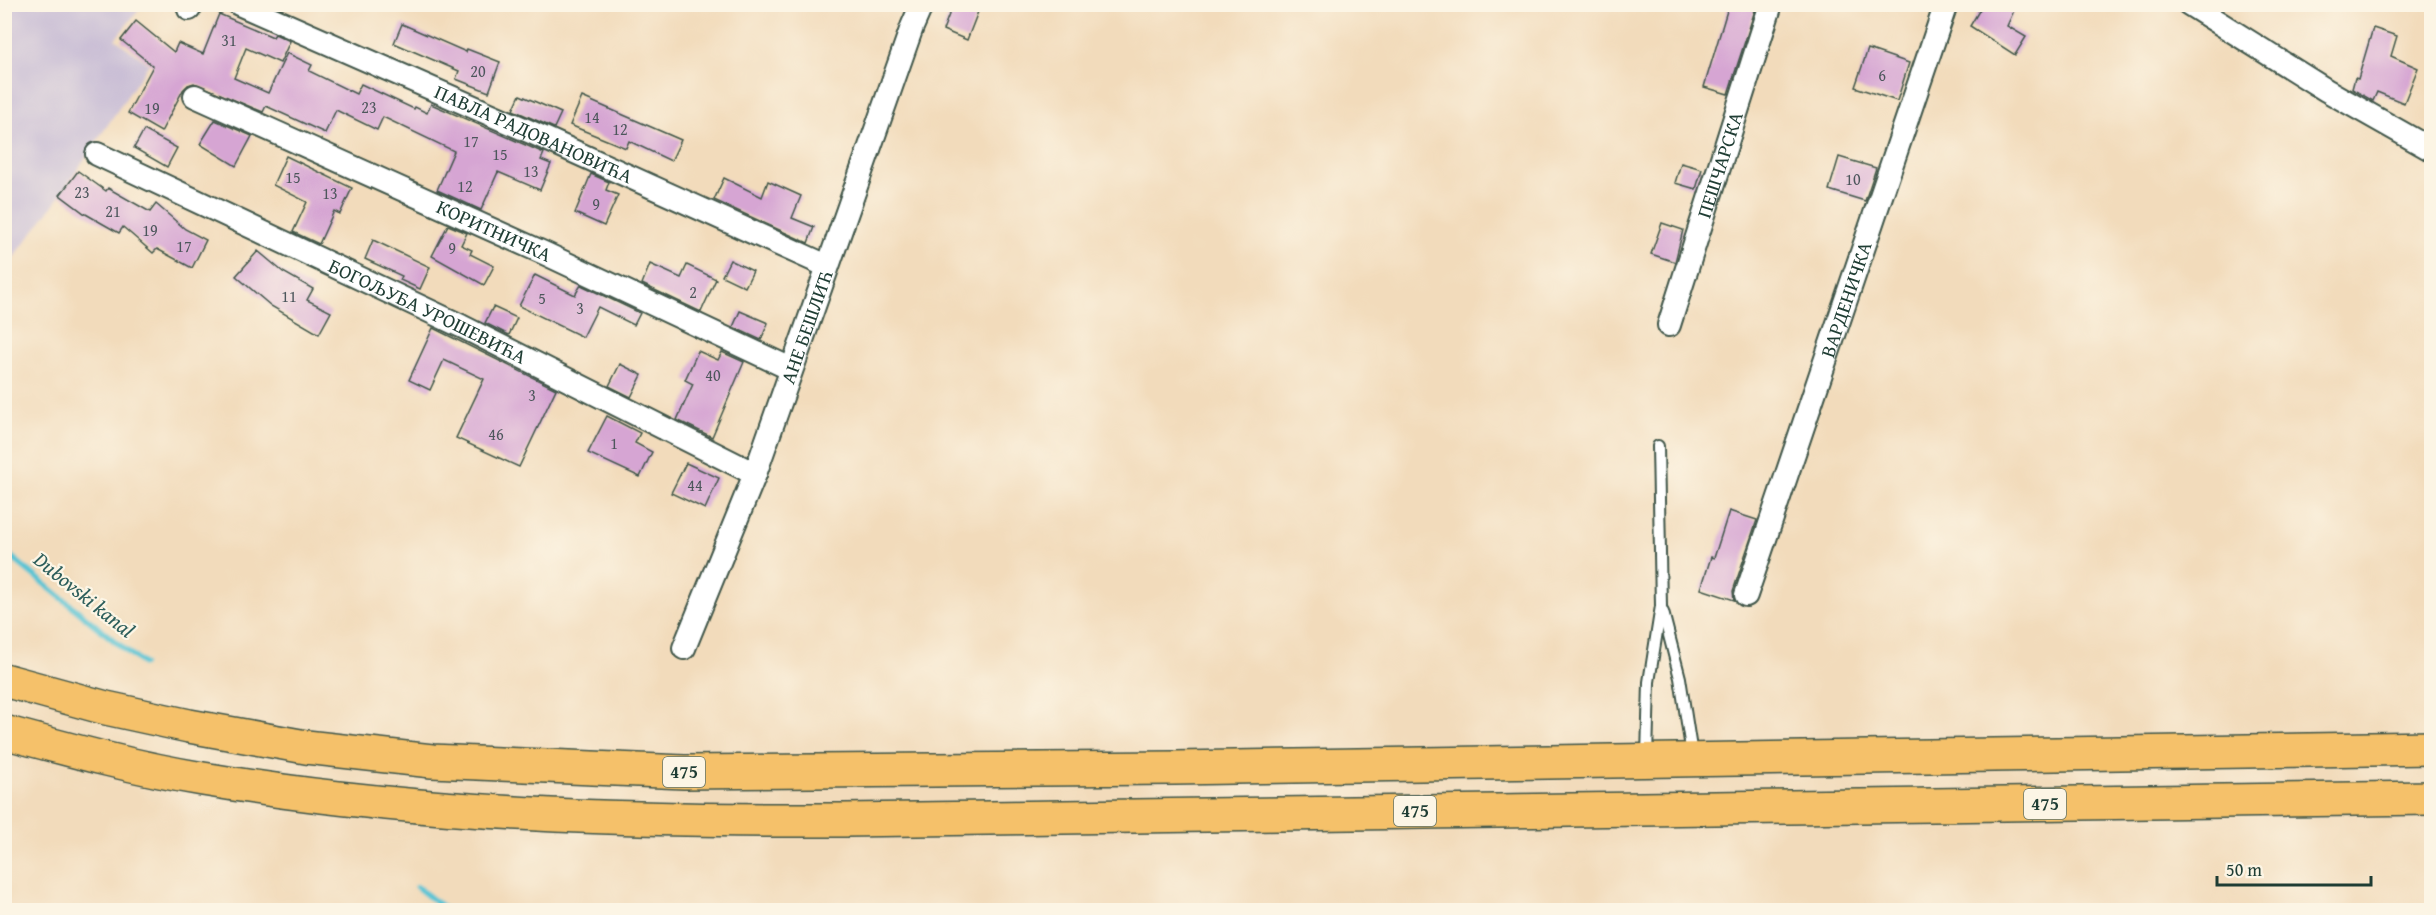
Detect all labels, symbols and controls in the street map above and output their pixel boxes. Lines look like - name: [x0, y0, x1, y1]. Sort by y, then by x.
- house number: 31: [221, 28, 237, 52]
- house number: 20: [470, 59, 486, 83]
- house number: 6: [1878, 63, 1886, 87]
- street label: ПАВЛА РАДОВАНОВИЋА: [430, 77, 638, 190]
- house number: 23: [361, 95, 377, 119]
- house number: 19: [144, 96, 160, 120]
- house number: 14: [584, 105, 600, 129]
- street label: ПЕШЧАРСКА: [1689, 108, 1750, 222]
- house number: 12: [612, 117, 628, 141]
- house number: 17: [463, 129, 479, 153]
- house number: 15: [492, 142, 508, 166]
- house number: 13: [523, 159, 539, 183]
- house number: 15: [285, 165, 301, 189]
- house number: 10: [1845, 167, 1861, 191]
- house number: 12: [457, 174, 473, 198]
- house number: 23: [74, 180, 90, 204]
- house number: 13: [322, 181, 338, 205]
- street label: КОРИТНИЧКА: [432, 192, 556, 269]
- house number: 9: [592, 192, 600, 216]
- house number: 21: [105, 199, 121, 223]
- house number: 19: [142, 218, 158, 242]
- house number: 17: [176, 234, 192, 258]
- house number: 9: [448, 236, 456, 260]
- street label: ВАРДЕНИЧКА: [1812, 238, 1879, 361]
- street label: БОГОЉУБА УРОШЕВИЋА: [324, 251, 532, 371]
- street label: АНЕ БЕШЛИЋ: [773, 265, 840, 388]
- house number: 2: [689, 280, 697, 304]
- house number: 11: [281, 284, 297, 308]
- house number: 5: [538, 286, 546, 310]
- house number: 3: [576, 296, 584, 320]
- house number: 40: [705, 363, 721, 387]
- house number: 3: [528, 383, 536, 407]
- house number: 46: [488, 422, 504, 446]
- house number: 1: [610, 431, 618, 455]
- house number: 44: [687, 473, 703, 497]
- water label: Dubovski kanal: [26, 543, 142, 645]
- road number: 475: [663, 757, 705, 787]
- road number: 475: [2024, 789, 2066, 819]
- road number: 475: [1394, 796, 1436, 826]
- scale bar: [2217, 849, 2372, 887]
- text: 50 m: [2226, 856, 2262, 883]

